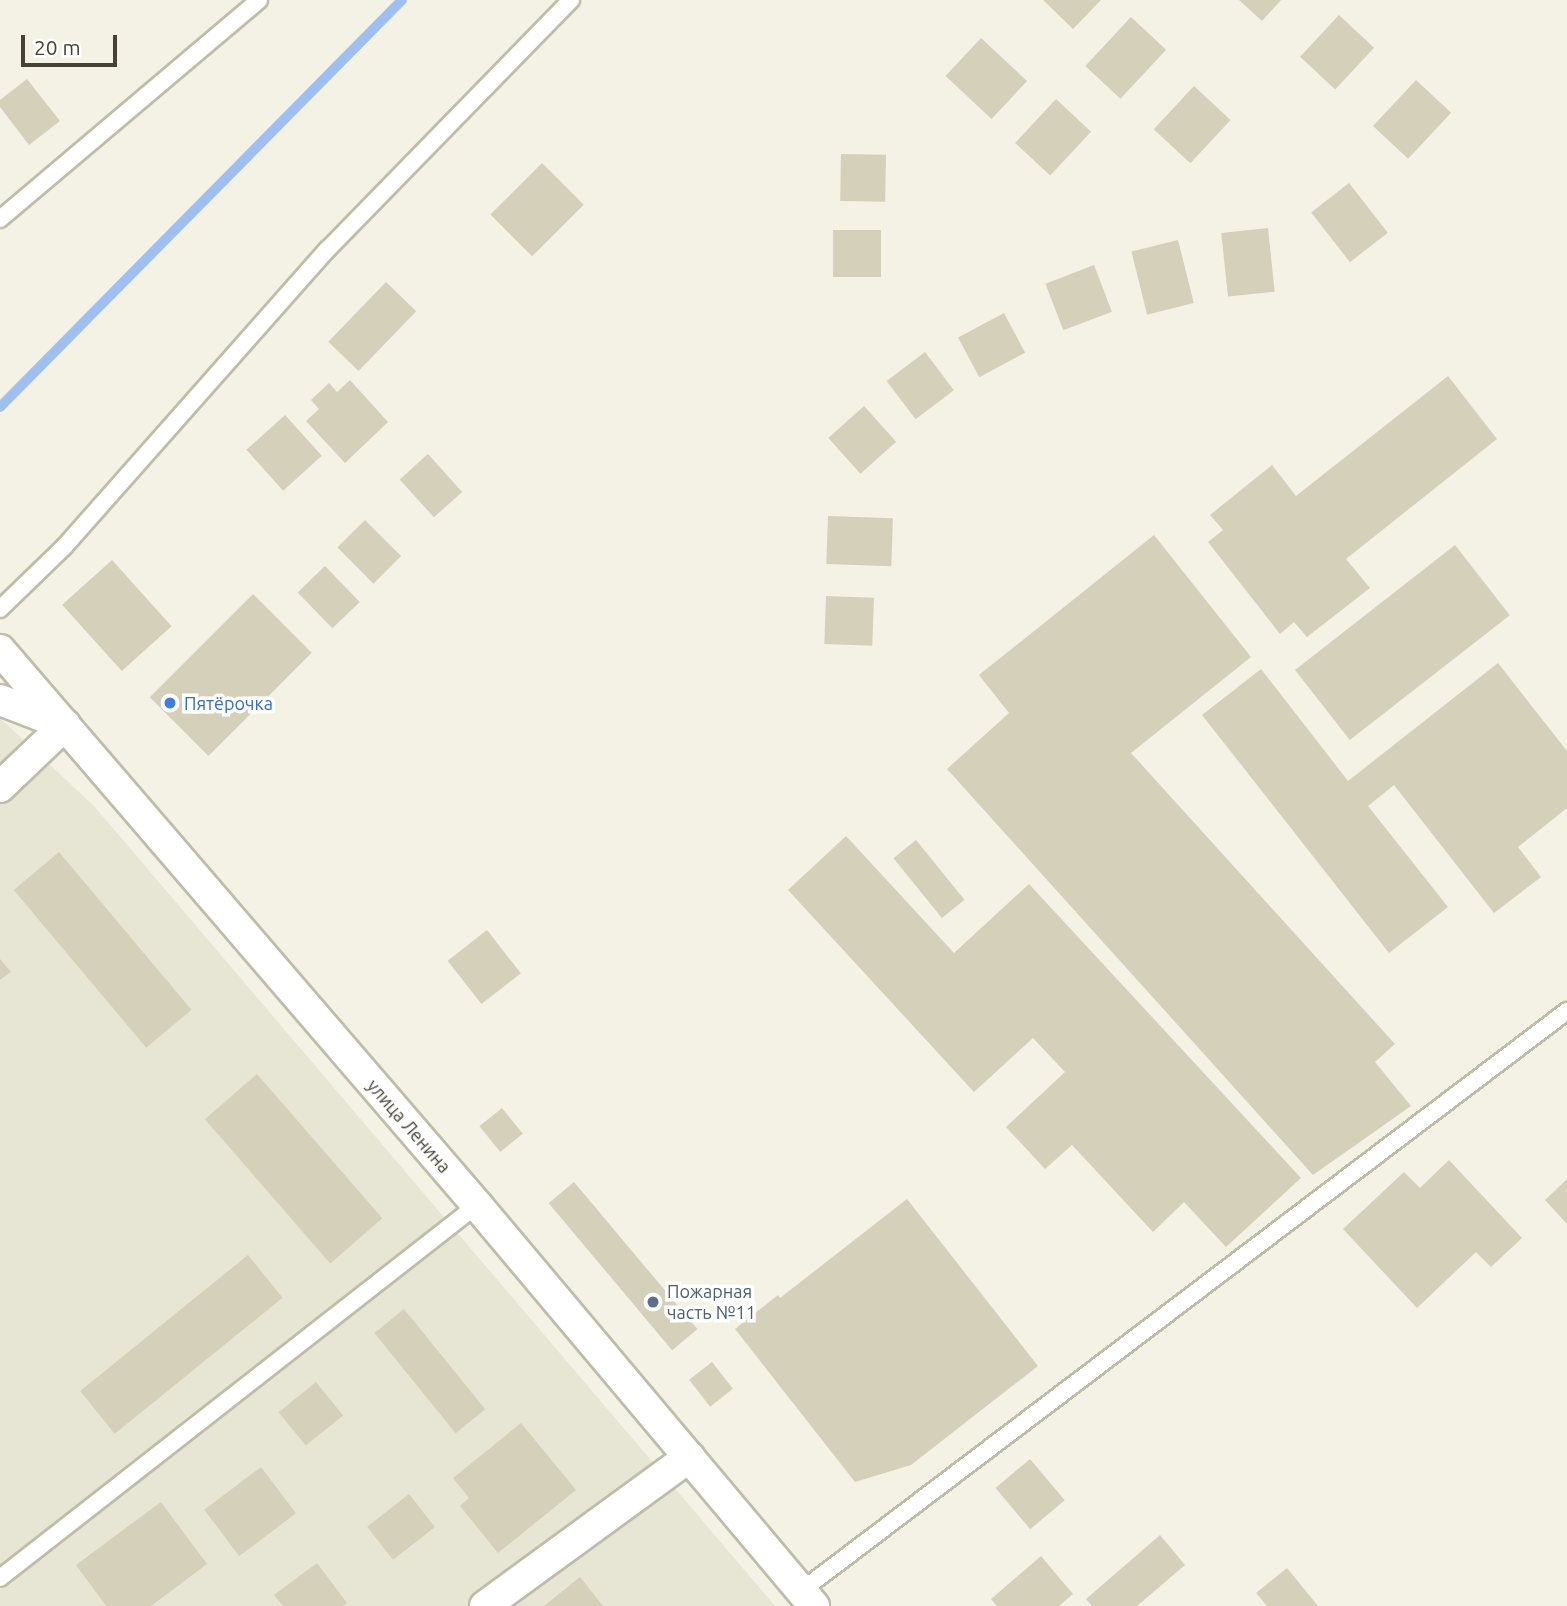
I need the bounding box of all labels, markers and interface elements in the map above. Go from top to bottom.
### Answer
scale bar [24,21,121,65]
text: 20 m [34,35,81,59]
place label: Пятёрочка [184,692,273,714]
marker: Пятёрочка [162,695,178,711]
street label: улица Ленина [363,1075,455,1177]
place label: Пожарная часть №11 [667,1281,756,1324]
marker: Пожарная часть №11 [645,1294,661,1310]

